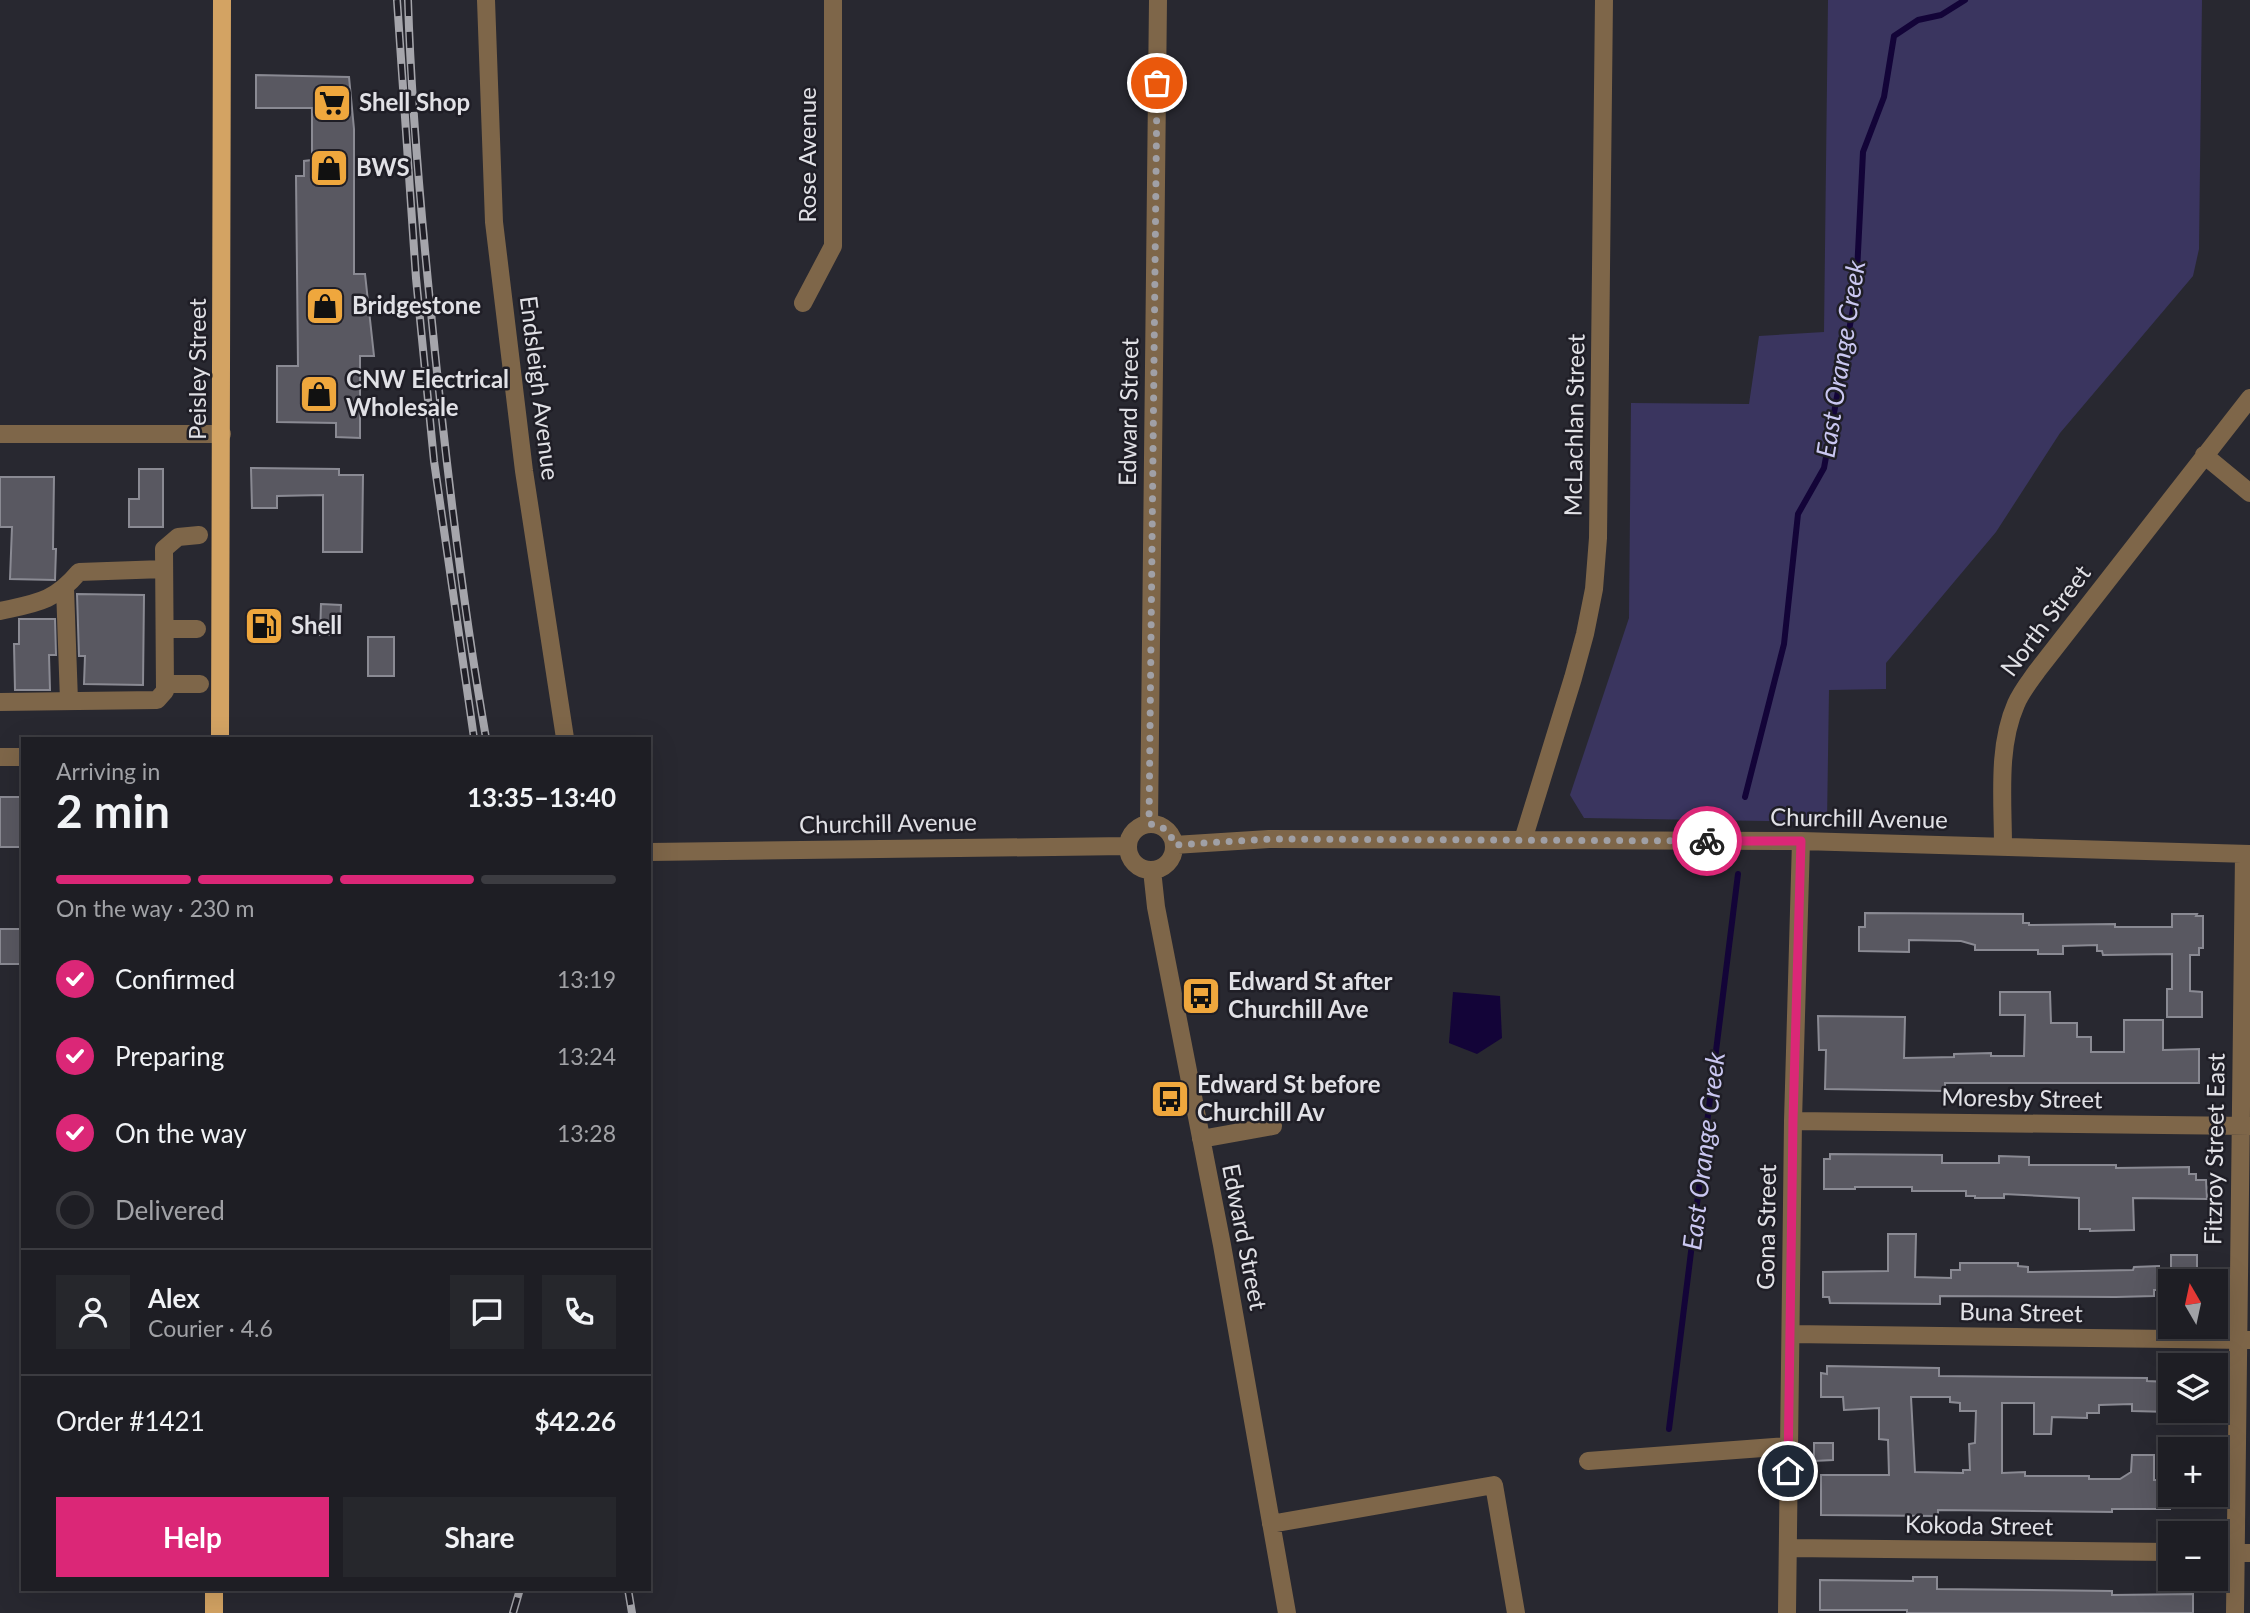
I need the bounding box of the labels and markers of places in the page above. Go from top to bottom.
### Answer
pin [1127,53,1187,113]
supermarket icon: Shell Shop [311,82,353,124]
place label: Shell Shop [359,87,470,116]
shop icon: BWS [308,147,350,189]
place label: BWS [356,152,410,181]
shop icon: Bridgestone [304,285,346,327]
place label: Bridgestone [352,290,481,319]
place label: CNW Electrical Wholesale [346,364,509,421]
shop icon: CNW Electrical Wholesale [298,373,340,415]
fuel station icon: Shell [243,605,285,647]
place label: Shell [291,610,342,639]
place label: Edward St after Churchill Ave [1228,966,1392,1023]
bus stop icon: Edward St after Churchill Ave [1180,975,1222,1017]
place label: Edward St before Churchill Av [1197,1069,1381,1126]
bus stop icon: Edward St before Churchill Av [1149,1078,1191,1120]
pin [1758,1441,1818,1501]

